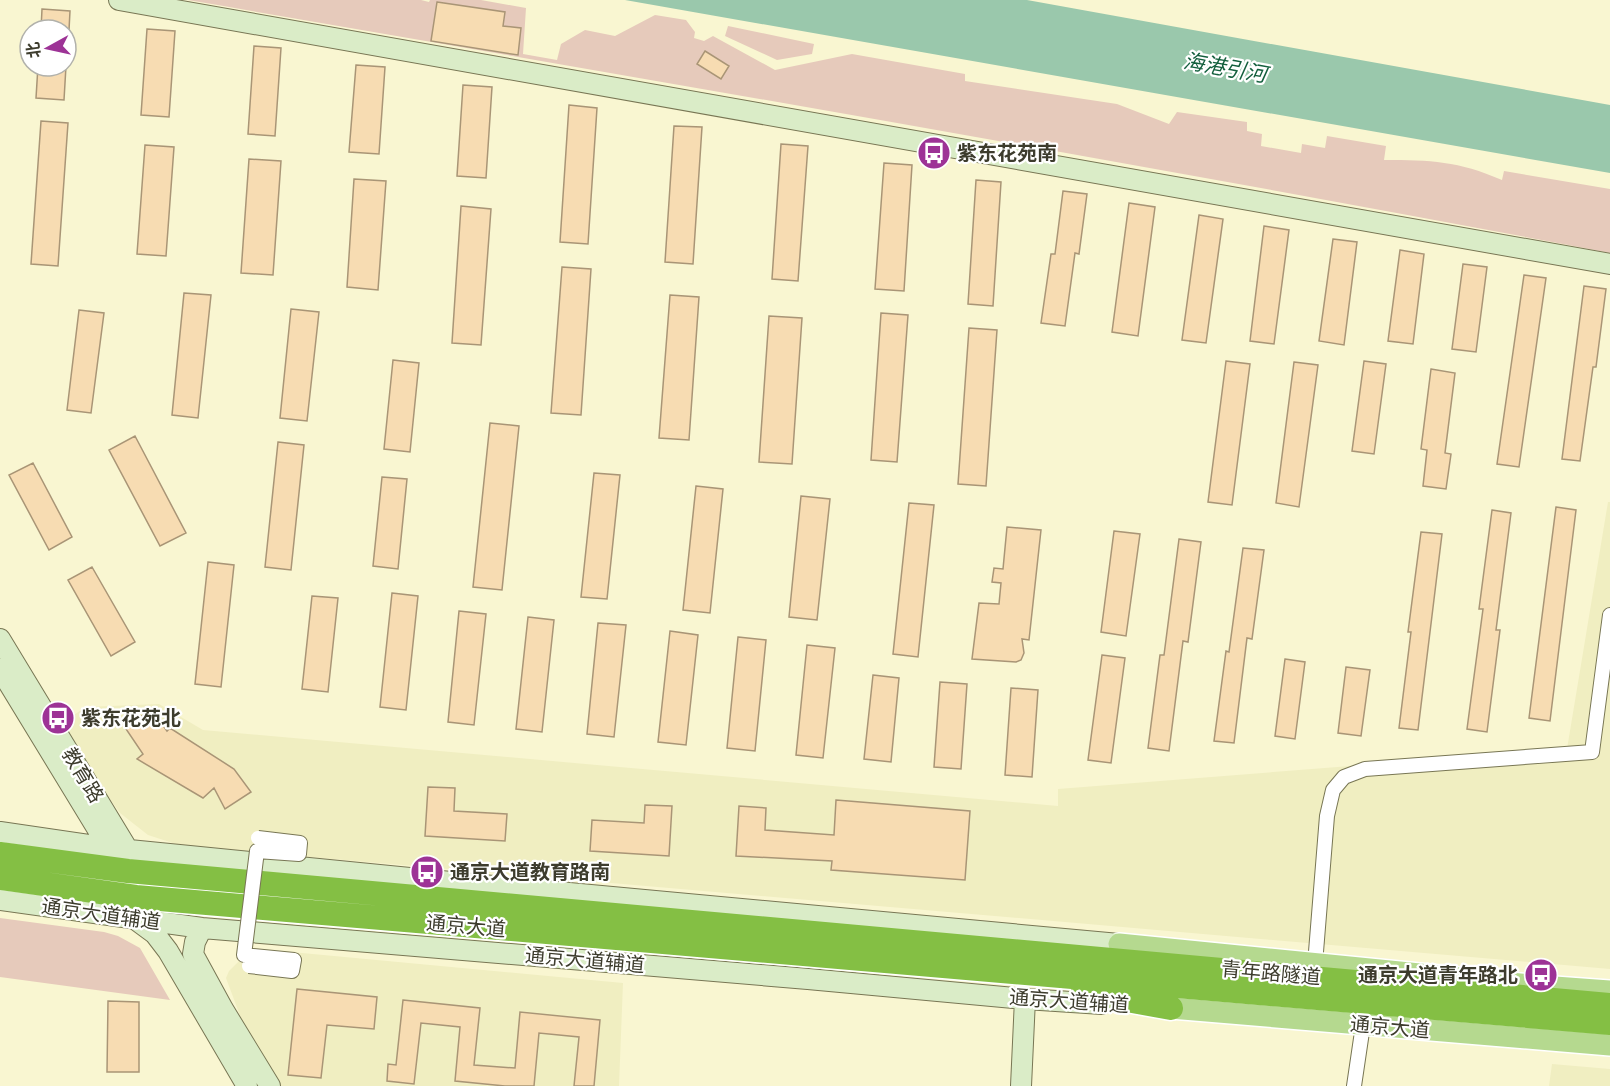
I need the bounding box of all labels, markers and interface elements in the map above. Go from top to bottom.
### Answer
north arrow [18,18,78,78]
text: 北 [22,41,44,59]
water label: 海港引河 [1181,46,1273,89]
bus stop icon: 紫东花苑南 [916,135,952,171]
place label: 紫东花苑南 [957,139,1057,166]
bus stop icon: 紫东花苑北 [40,700,76,736]
place label: 紫东花苑北 [81,704,181,731]
street label: 教育路 [56,742,110,807]
bus stop icon: 通京大道教育路南 [409,854,445,890]
place label: 通京大道教育路南 [450,858,610,885]
street label: 通京大道辅道 [40,892,162,935]
street label: 通京大道 [425,909,507,942]
street label: 通京大道辅道 [524,941,646,978]
street label: 青年路隧道 [1220,955,1322,990]
bus stop icon: 通京大道青年路北 [1523,957,1559,993]
place label: 通京大道青年路北 [1358,961,1518,988]
street label: 通京大道辅道 [1008,983,1130,1018]
street label: 通京大道 [1349,1010,1431,1043]

